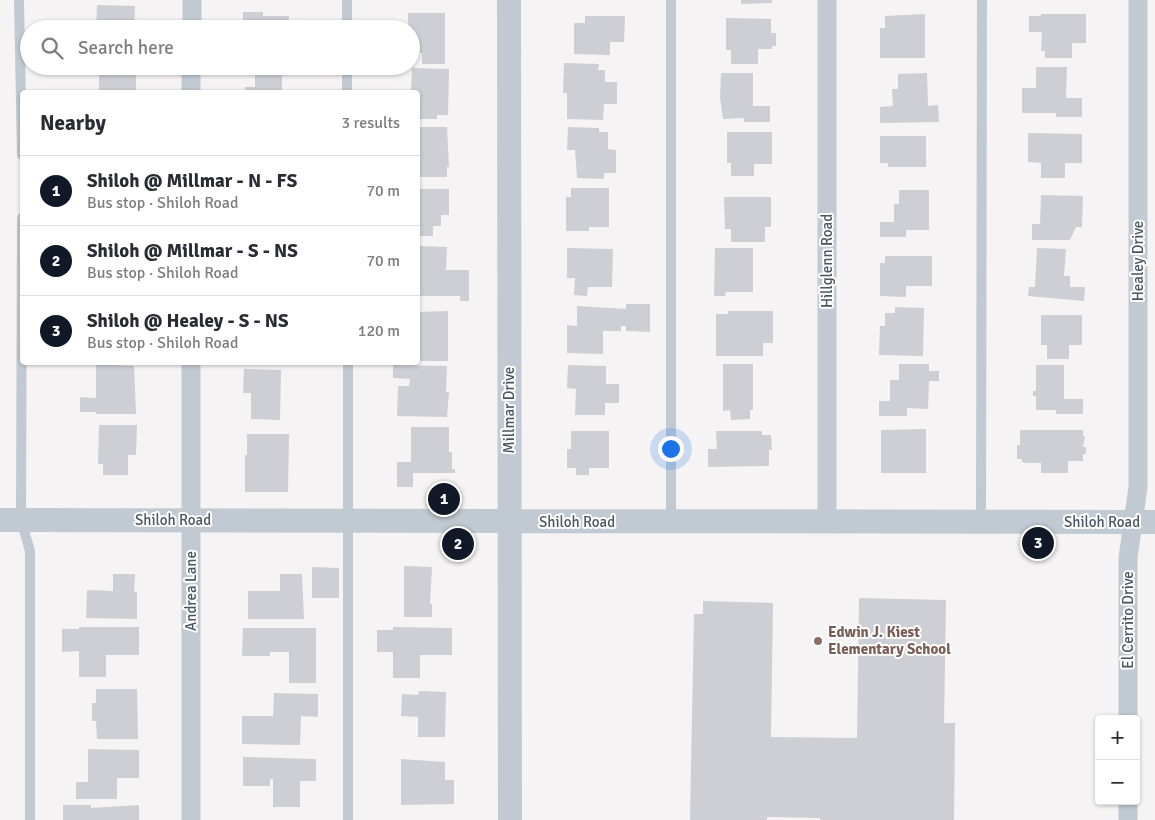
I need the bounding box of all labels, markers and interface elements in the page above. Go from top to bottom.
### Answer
search box [20,20,420,75]
icon: search [38,34,66,62]
text: Search here [78,36,174,60]
text: Nearby [40,110,106,136]
text: 3 results [341,113,400,133]
text: Shiloh @ Millmar - N - FS [87,169,297,193]
text: 1 [52,181,60,201]
text: 70 m [366,181,400,201]
text: Bus stop · Shiloh Road [87,193,238,213]
street label: Hillglenn Road [818,214,836,308]
street label: Healey Drive [1129,221,1147,301]
text: Shiloh @ Millmar - S - NS [87,239,298,263]
text: 2 [52,251,60,271]
text: 70 m [366,251,400,271]
text: Bus stop · Shiloh Road [87,263,238,283]
text: Shiloh @ Healey - S - NS [87,309,289,333]
text: 3 [52,321,60,341]
text: 120 m [358,321,400,341]
text: Bus stop · Shiloh Road [87,333,238,353]
street label: Millmar Drive [500,367,518,453]
your location [658,436,684,462]
pin: 1 [428,480,460,518]
street label: Shiloh Road [135,511,211,529]
street label: Shiloh Road [539,513,615,531]
street label: Shiloh Road [1064,513,1140,531]
pin: 3 [1022,524,1054,562]
pin: 2 [442,525,474,563]
street label: Andrea Lane [182,551,200,631]
street label: El Cerrito Drive [1119,571,1137,669]
place label: Edwin J. Kiest Elementary School [828,623,951,658]
marker: Edwin J. Kiest Elementary School [812,635,824,647]
map controls [1095,715,1140,805]
button: + [1095,715,1140,760]
button: − [1095,760,1140,805]

